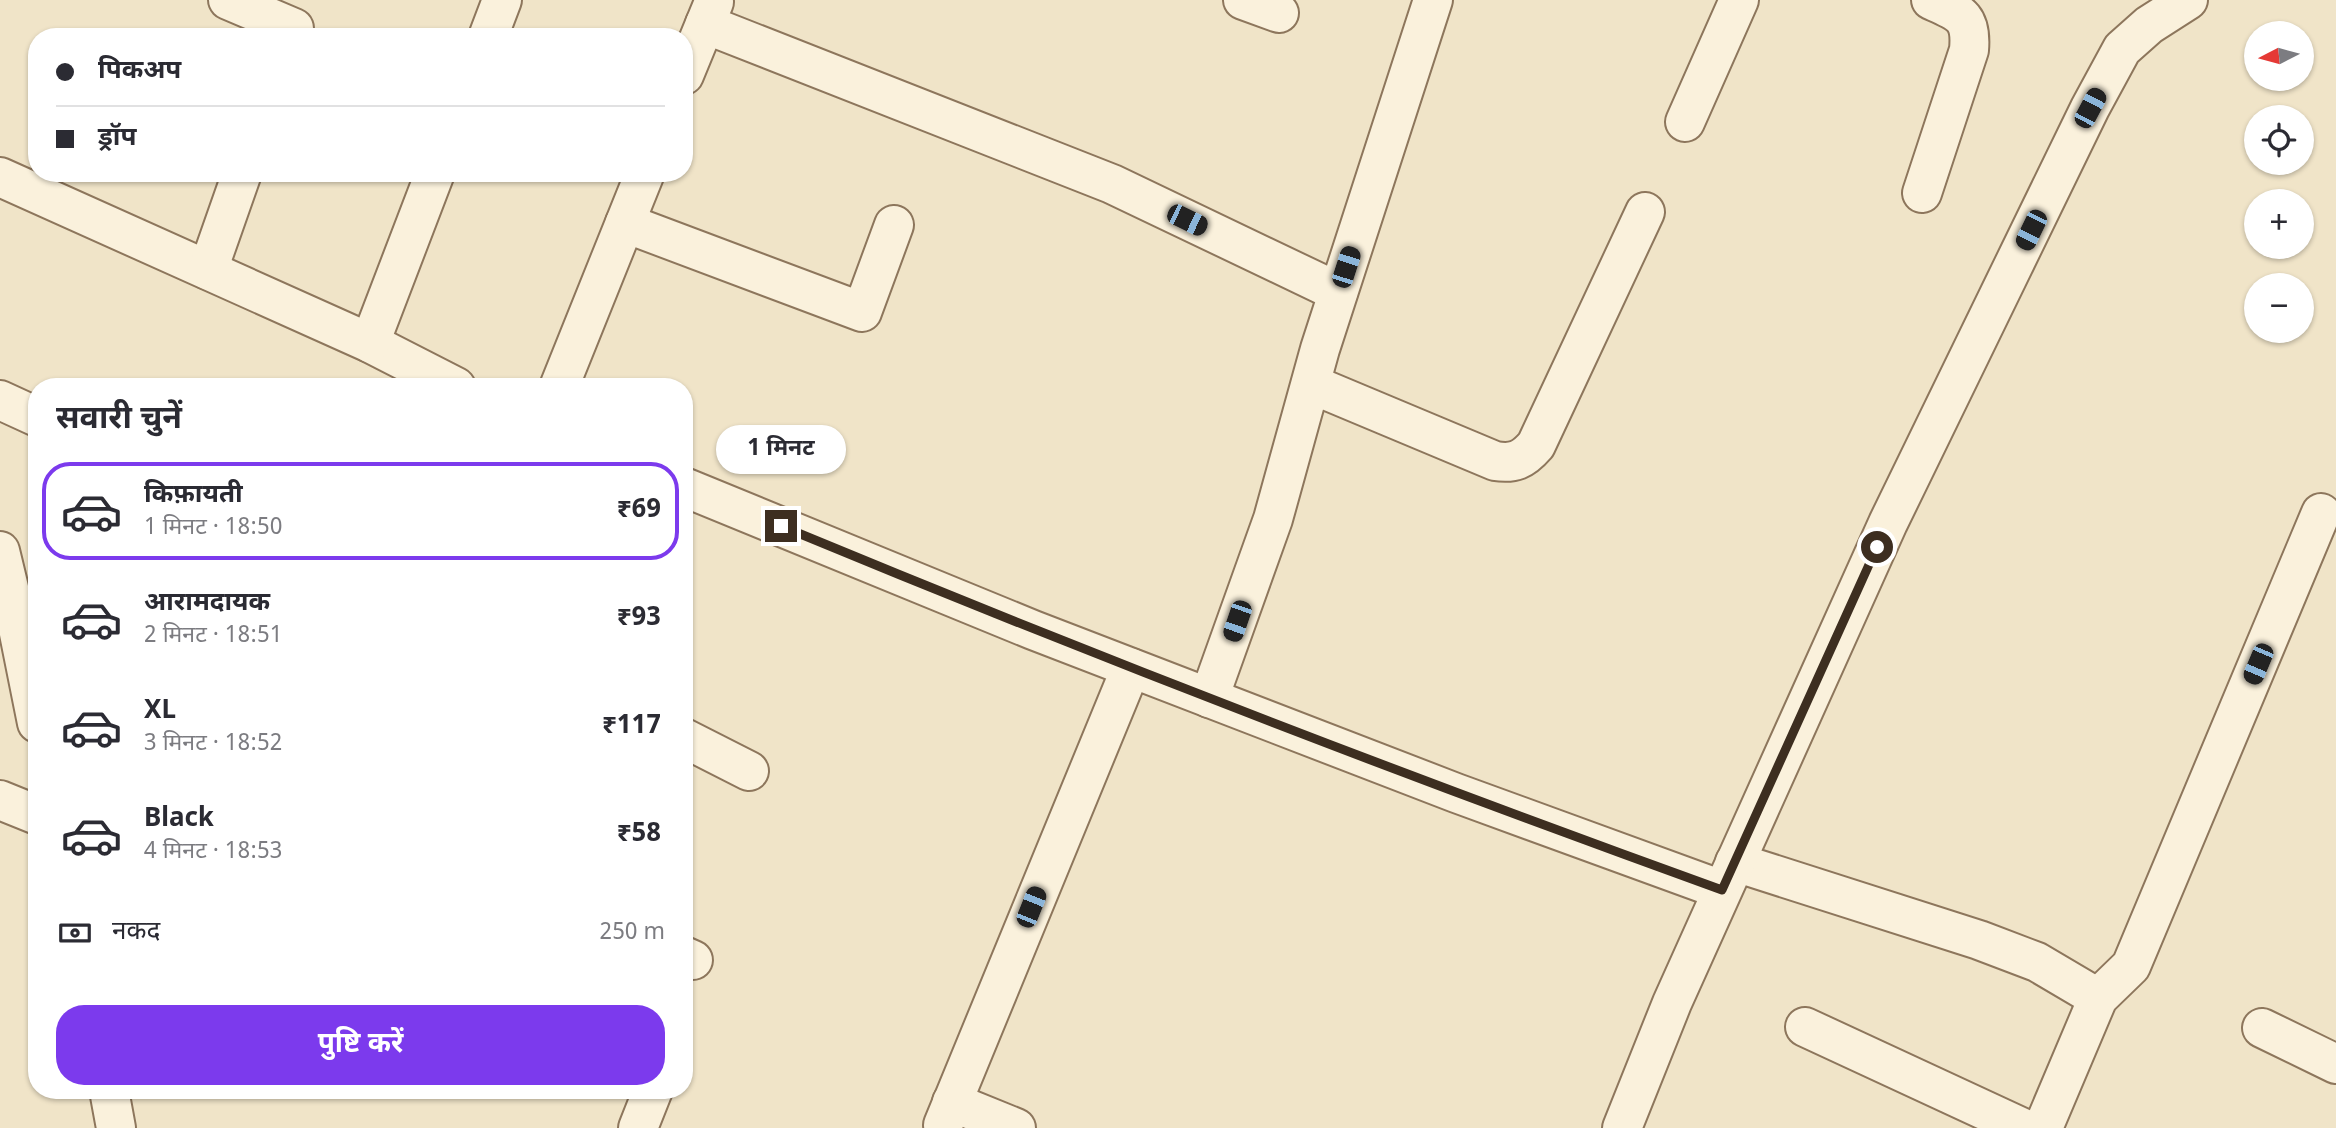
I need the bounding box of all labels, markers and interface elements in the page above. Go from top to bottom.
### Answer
north arrow [2244,21,2314,91]
map controls [2244,21,2314,343]
text: पिकअप [98,55,181,89]
car [2071,85,2110,131]
button: locate [2244,105,2314,175]
text: ड्रॉप [98,122,136,156]
button: + [2244,189,2314,259]
car [1164,201,1211,239]
car [2013,207,2050,253]
car [1330,244,1363,290]
button: − [2244,273,2314,343]
text: सवारी चुनें [56,399,182,441]
callout: 1 मिनट [716,424,846,474]
text: 1 मिनट [747,434,815,464]
text: किफ़ायती [144,479,243,513]
icon: car [60,480,123,543]
text: ₹69 [617,494,661,528]
route end [765,510,797,542]
text: 1 मिनट · 18:50 [144,513,282,543]
route start [1861,531,1893,563]
text: आरामदायक [144,587,270,621]
icon: car [60,588,123,651]
car [1221,598,1254,644]
text: ₹93 [617,602,661,636]
text: 2 मिनट · 18:51 [144,621,282,651]
car [2241,641,2276,687]
text: XL [144,695,176,729]
icon: car [60,696,123,759]
text: ₹117 [602,710,661,744]
text: 3 मिनट · 18:52 [144,729,282,759]
text: Black [144,803,214,837]
icon: car [60,804,123,867]
text: ₹58 [617,818,661,852]
text: 4 मिनट · 18:53 [144,837,282,867]
car [1014,884,1049,930]
icon: cash [56,914,94,952]
text: नकद [112,916,160,950]
text: 250 m [599,918,665,948]
button: पुष्टि करें [56,1005,665,1085]

